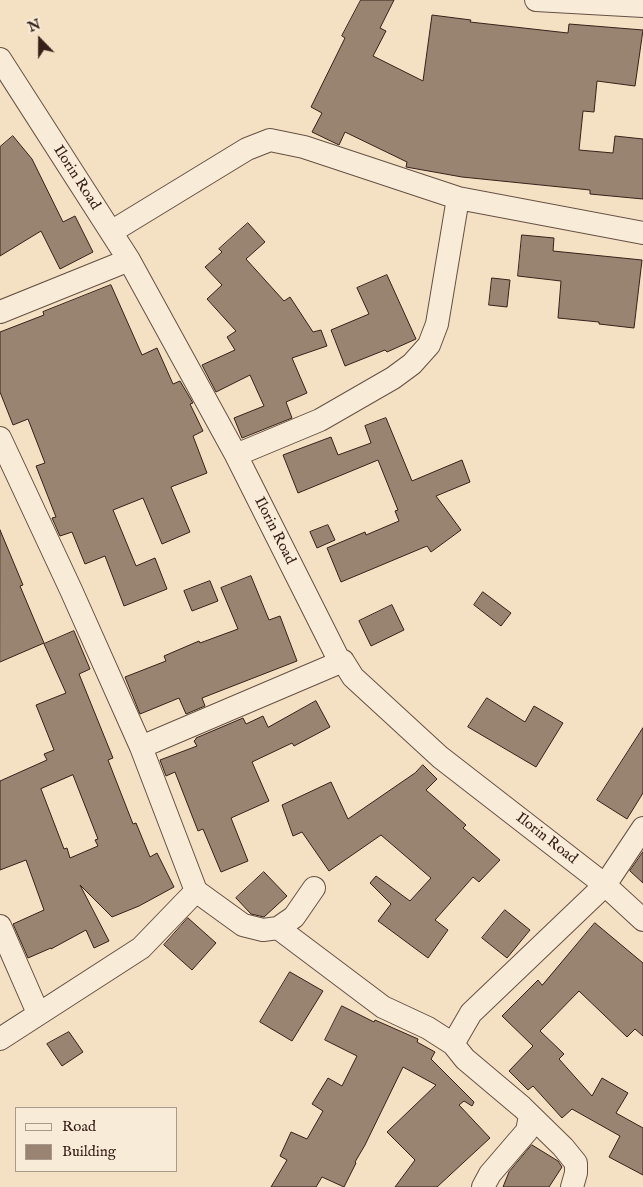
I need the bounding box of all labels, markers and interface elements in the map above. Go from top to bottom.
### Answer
north arrow [15,15,65,65]
text: N [25,15,43,37]
street label: Ilorin Road [49,142,103,214]
street label: Ilorin Road [249,494,299,568]
street label: Ilorin Road [512,809,580,869]
legend [15,1107,178,1172]
text: Road [62,1117,96,1136]
text: Building [62,1142,116,1161]

